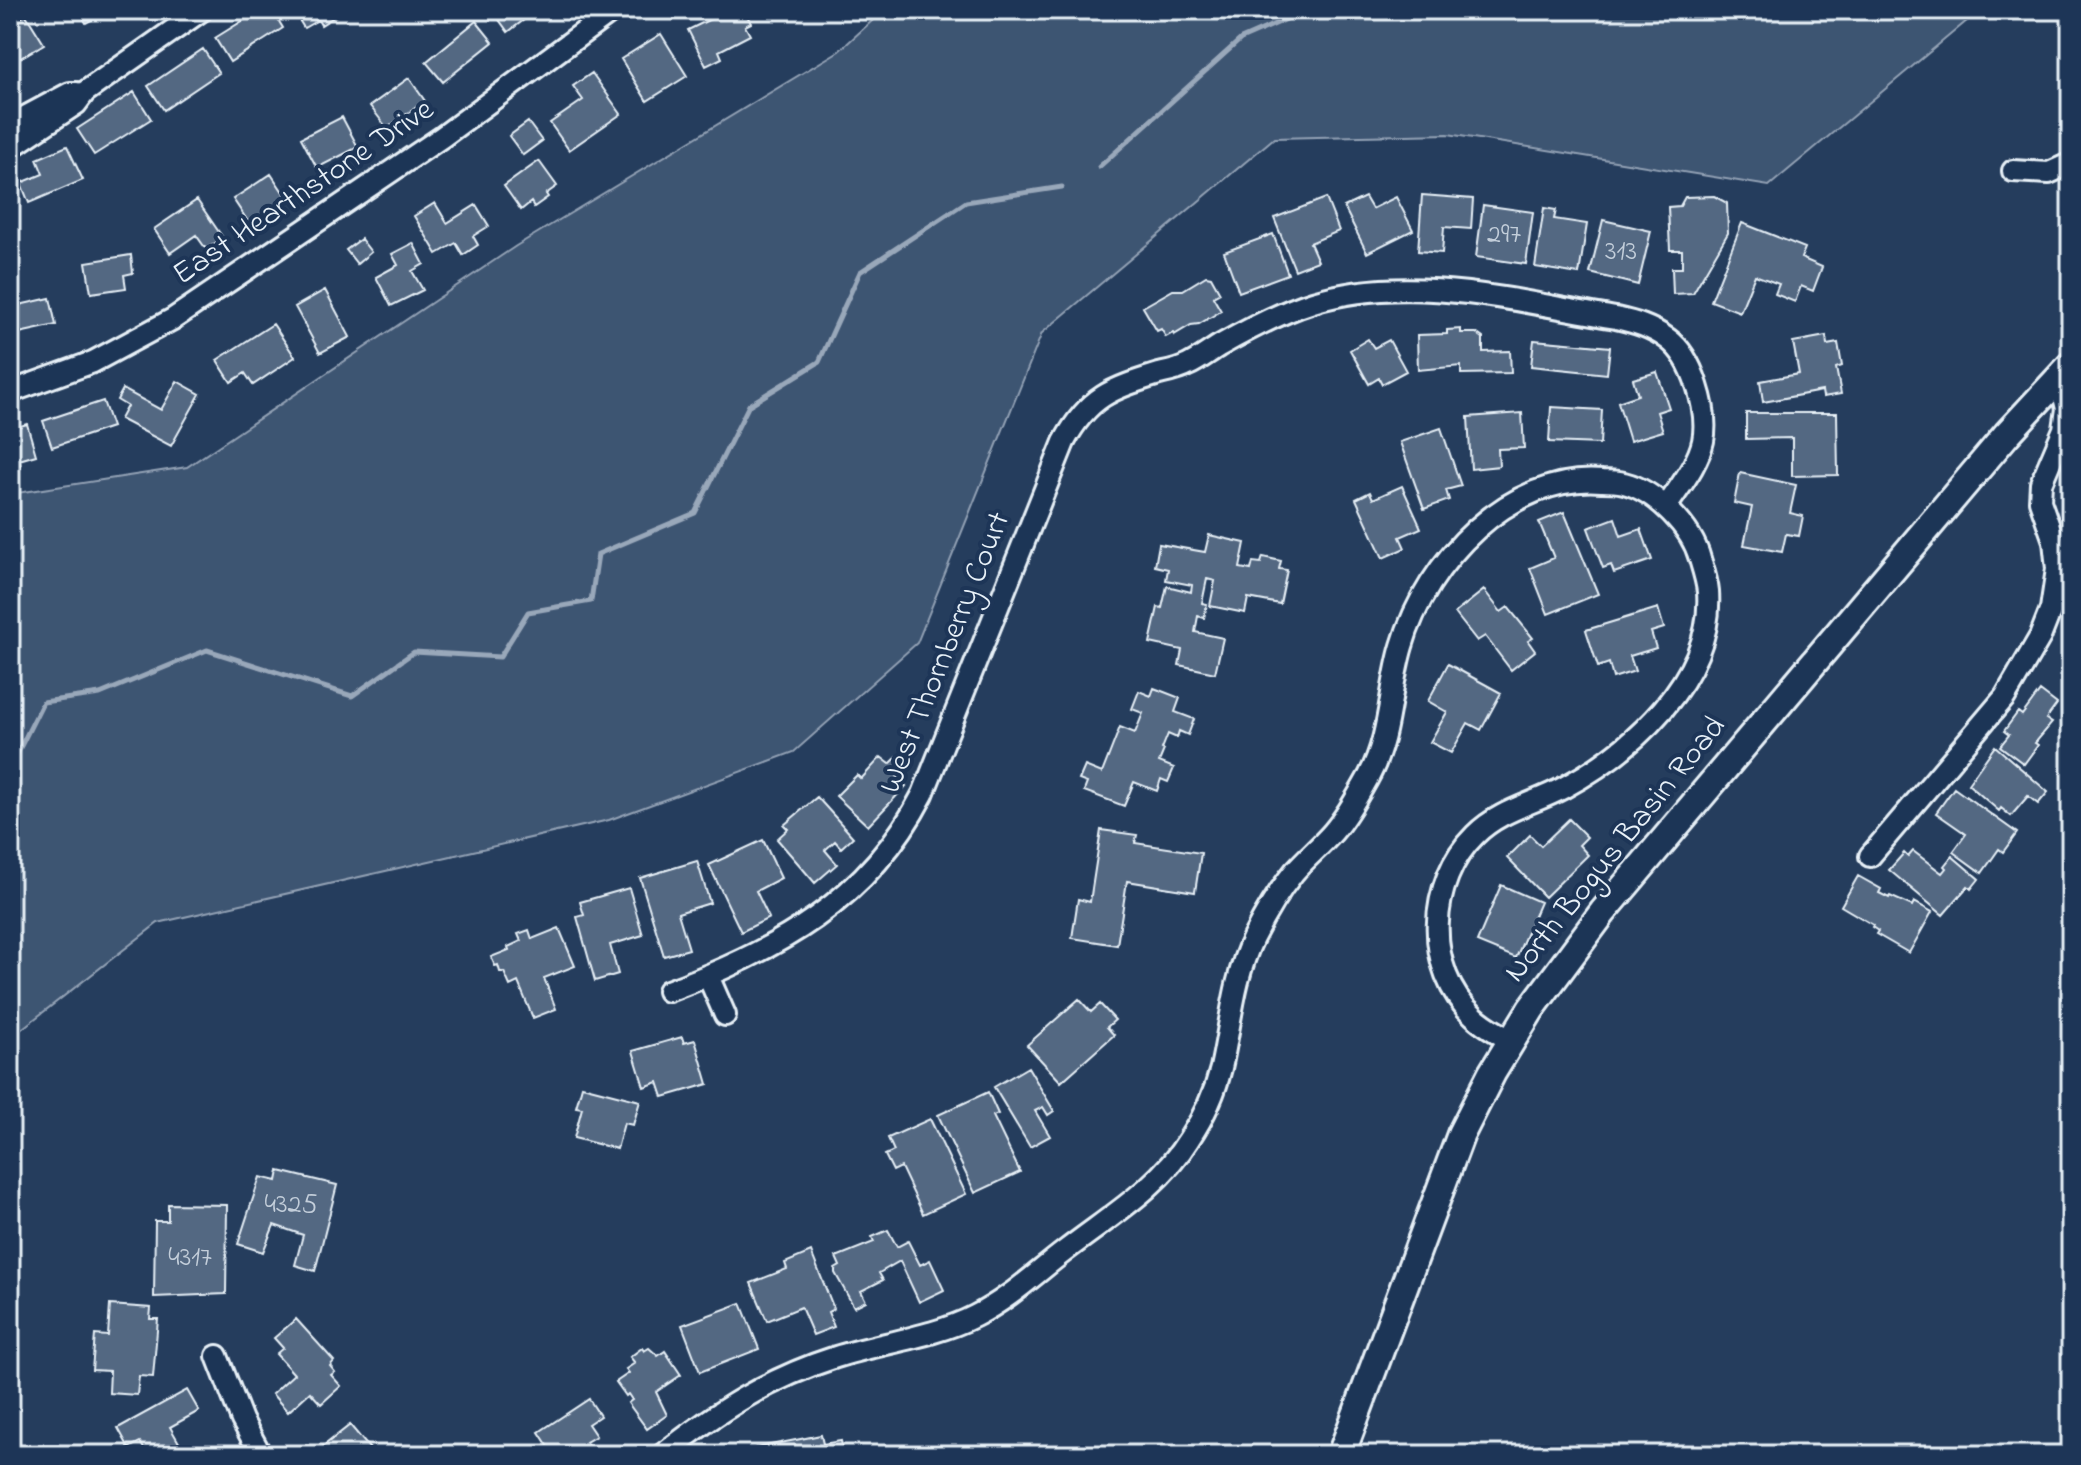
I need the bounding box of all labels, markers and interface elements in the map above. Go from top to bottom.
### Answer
street label: East Hearthstone Drive [164,87,445,298]
house number: 297 [1487,215,1521,256]
house number: 313 [1605,232,1637,273]
street label: West Thornberry Court [868,505,1024,801]
street label: North Bogus Basin Road [1493,706,1739,994]
house number: 4325 [264,1185,318,1226]
house number: 4317 [168,1238,212,1279]

